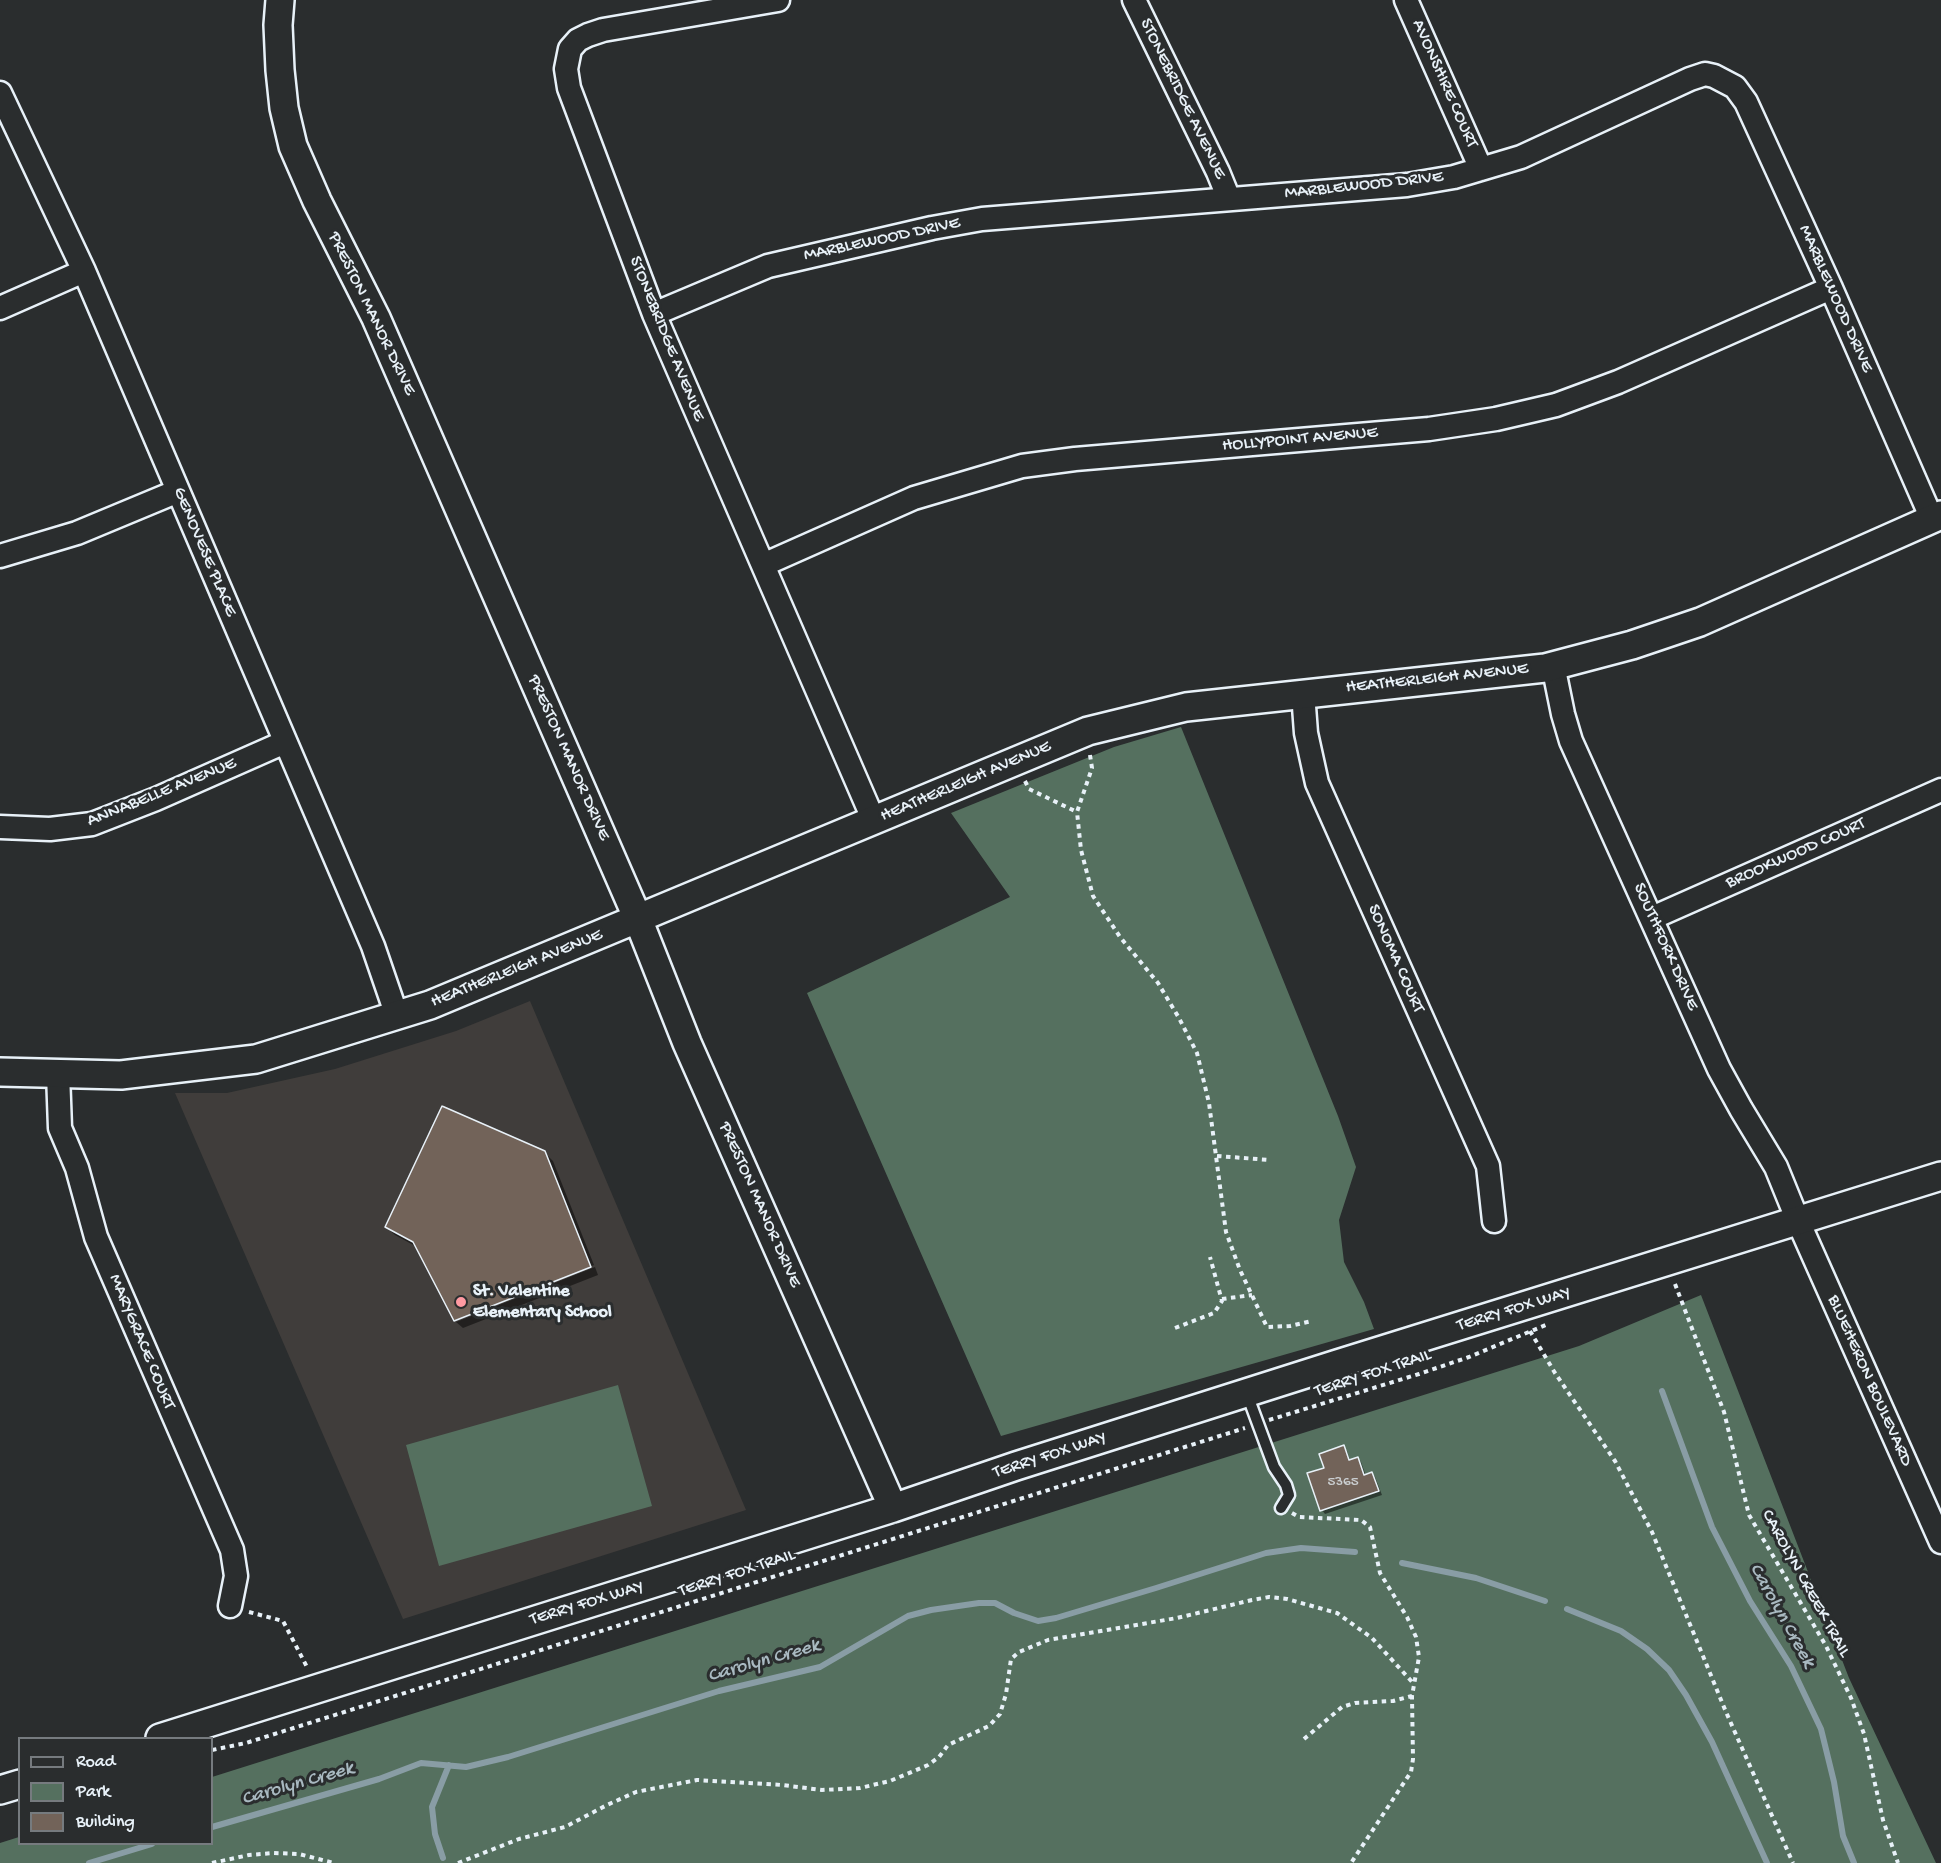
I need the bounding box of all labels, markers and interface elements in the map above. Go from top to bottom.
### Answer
street label: STONEBRIDGE AVENUE [1134,15,1230,183]
street label: AVONSHIRE COURT [1406,16,1482,152]
street label: MARBLEWOOD DRIVE [1284,167,1444,205]
street label: MARBLEWOOD DRIVE [802,213,962,267]
street label: MARBLEWOOD DRIVE [1793,222,1877,376]
street label: PRESTON MANOR DRIVE [322,229,420,399]
street label: STONEBRIDGE AVENUE [623,253,709,425]
street label: HOLLYPOINT AVENUE [1221,422,1379,458]
street label: GENOVESE PLACE [167,484,241,620]
street label: HEATHERLEIGH AVENUE [1345,659,1529,699]
street label: PRESTON MANOR DRIVE [522,672,614,844]
street label: HEATHERLEIGH AVENUE [877,736,1055,828]
street label: ANNABELLE AVENUE [84,753,240,833]
street label: BROOKWOOD COURT [1723,814,1869,894]
street label: SOUTHFORK DRIVE [1627,880,1703,1014]
street label: SONOMA COURT [1361,901,1429,1017]
street label: HEATHERLEIGH AVENUE [428,925,606,1013]
street label: PRESTON MANOR DRIVE [713,1119,805,1291]
street label: MARYGRACE COURT [103,1271,179,1413]
place label: St. Valentine Elementary School [473,1281,612,1324]
street label: TERRY FOX WAY [1455,1282,1573,1338]
street label: BLUEHERON BOULEVARD [1821,1292,1917,1470]
marker: St. Valentine Elementary School [454,1295,468,1309]
street label: TERRY FOX TRAIL [1312,1345,1434,1403]
street label: TERRY FOX WAY [991,1428,1109,1484]
house number: 5365 [1327,1474,1359,1492]
street label: CAROLYN CREEK TRAIL [1755,1506,1855,1662]
street label: TERRY FOX TRAIL [676,1545,798,1603]
water label: Carolyn Creek [1743,1560,1819,1672]
street label: TERRY FOX WAY [528,1576,646,1632]
water label: Carolyn Creek [705,1635,823,1689]
legend [18,1737,213,1845]
text: Road [76,1752,115,1773]
water label: Carolyn Creek [239,1758,357,1812]
text: Park [76,1782,110,1803]
text: Building [76,1812,135,1833]

